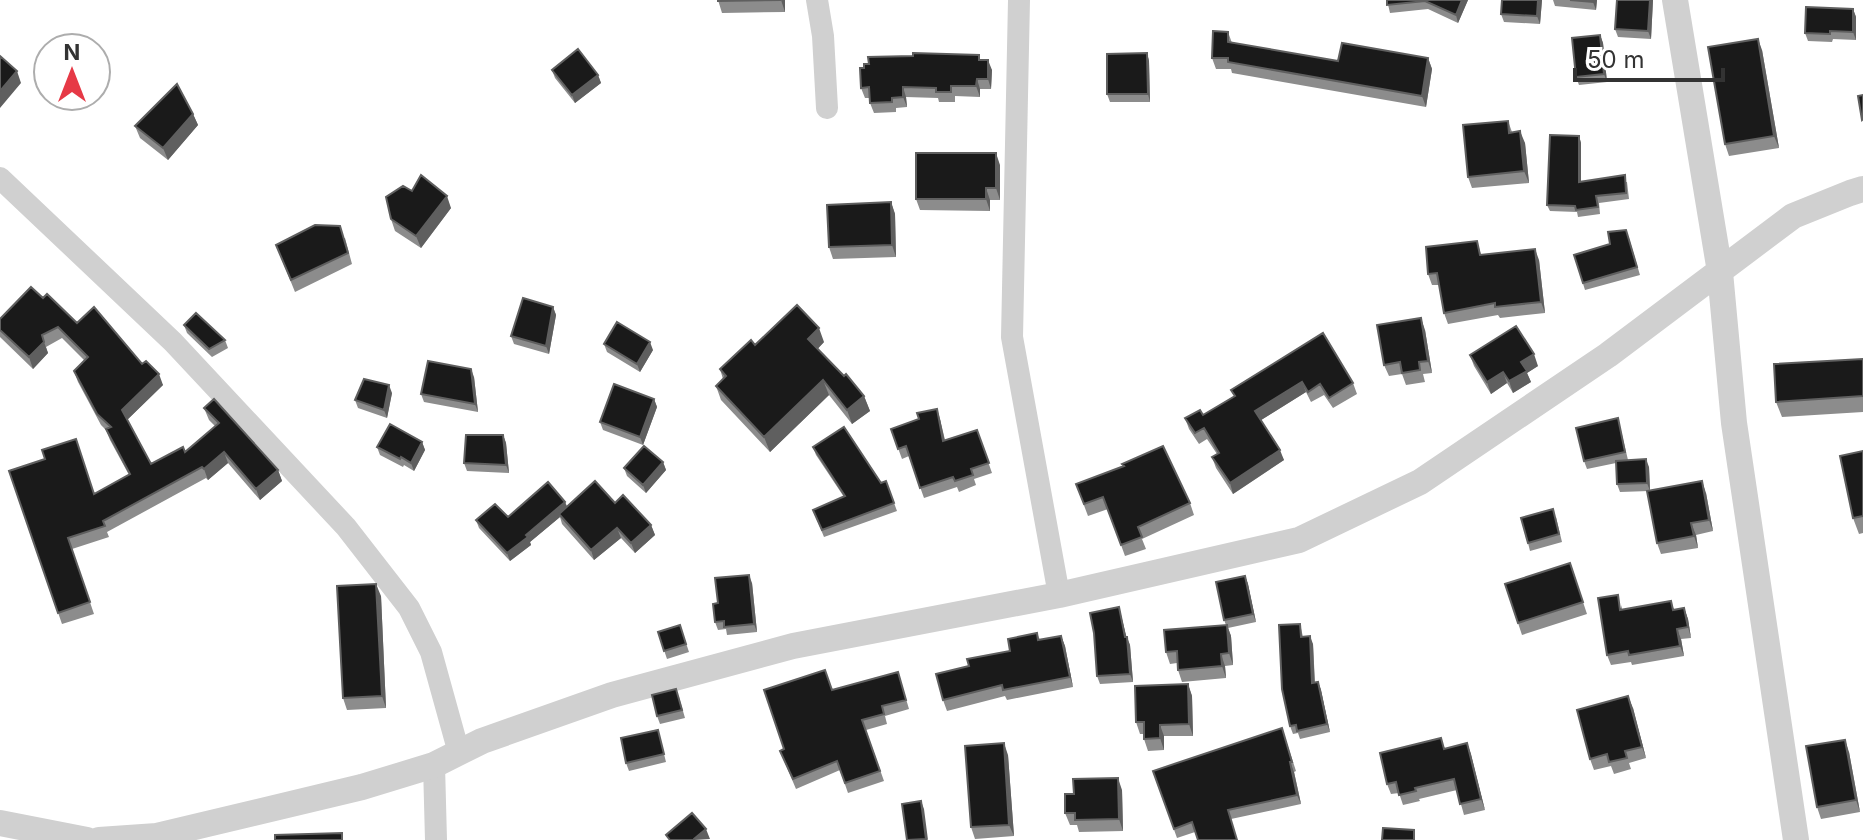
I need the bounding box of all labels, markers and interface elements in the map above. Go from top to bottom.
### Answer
north arrow [32,32,112,112]
scale bar [1575,32,1723,82]
text: N [64,39,80,65]
text: 50 m [1587,45,1645,74]

